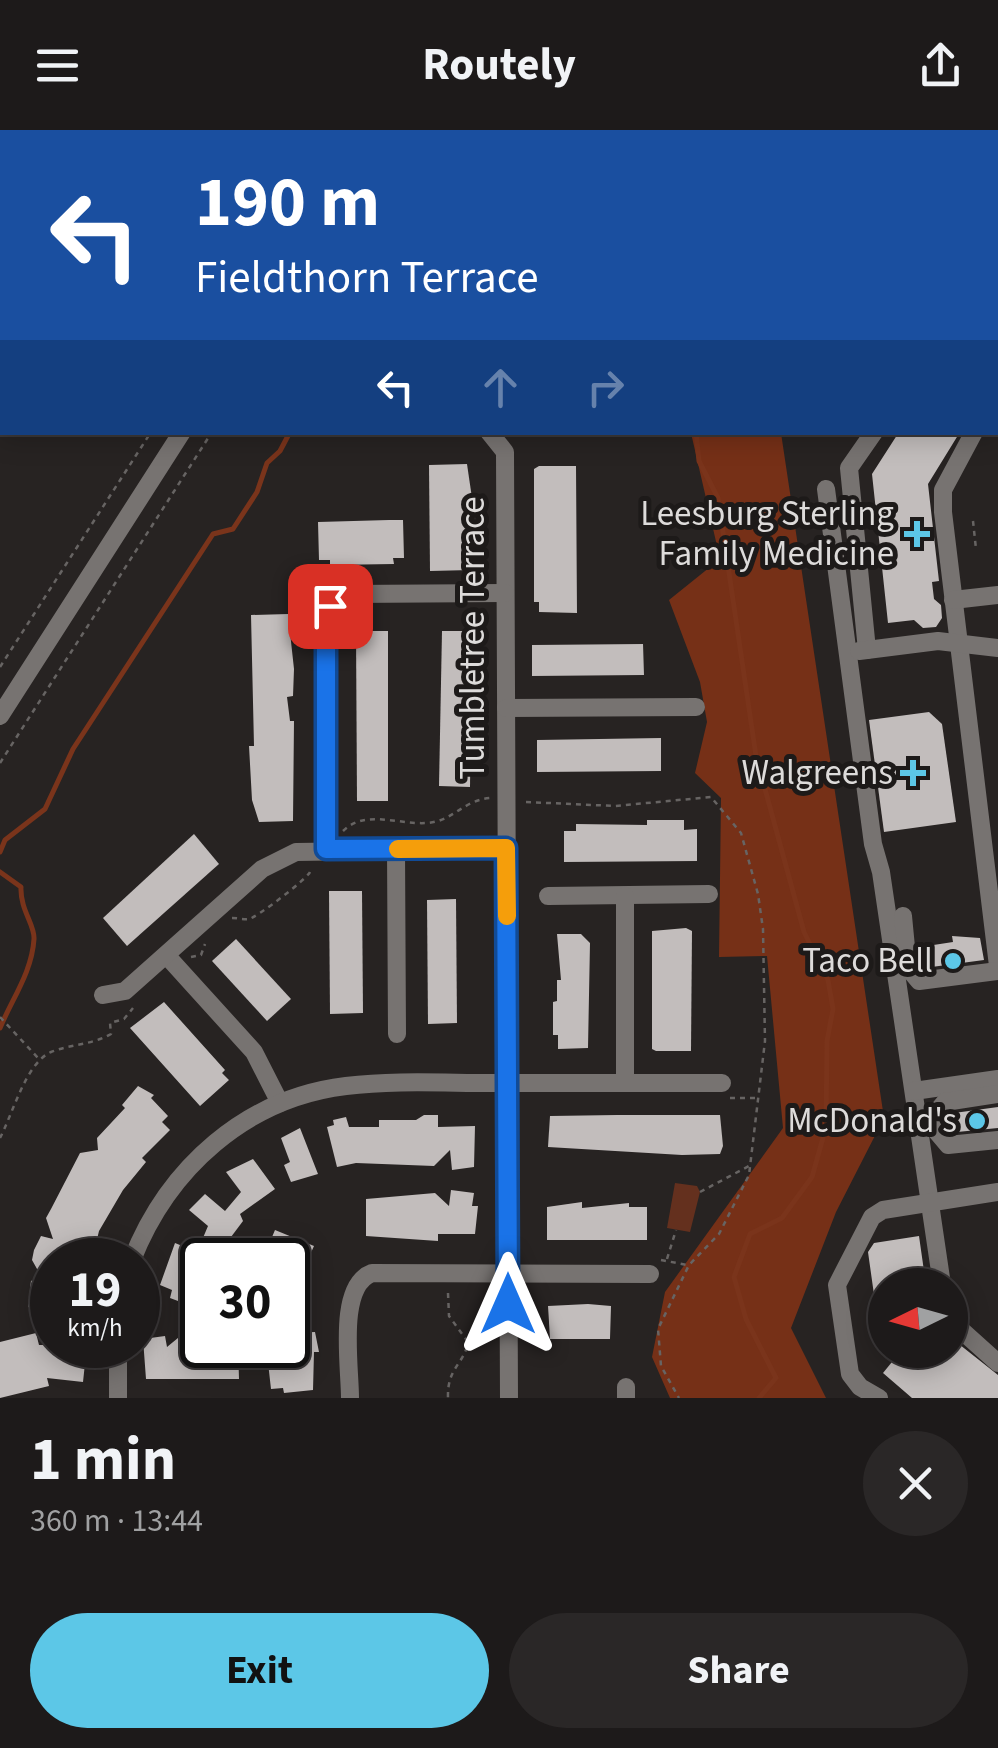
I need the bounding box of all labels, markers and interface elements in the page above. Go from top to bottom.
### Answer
text: Routely [422,33,576,97]
icon: menu [30,38,85,93]
icon: share [913,38,968,93]
text: 190 m [195,153,380,253]
icon: left [30,170,160,300]
text: Fieldthorn Terrace [195,246,539,310]
icon: left [368,360,423,415]
icon: ahead [473,360,528,415]
icon: right [578,360,633,415]
place label: Leesburg Sterling Family Medicine [640,489,894,579]
street label: Tumbletree Terrace [448,496,498,780]
marker: Leesburg Sterling Family Medicine [904,521,930,547]
pin [288,564,373,649]
icon: arrive [303,579,358,634]
place label: Walgreens [742,748,893,798]
marker: Walgreens [902,762,924,784]
place label: Taco Bell [802,936,933,986]
marker: Taco Bell [942,950,964,972]
place label: McDonald's [787,1096,957,1146]
marker: McDonald's [966,1110,988,1132]
speed limit sign: 30 [180,1238,310,1368]
position arrow [456,1252,560,1356]
text: 19 [69,1255,121,1326]
north arrow [868,1268,968,1368]
map controls [868,1268,968,1368]
text: km/h [67,1310,123,1346]
text: 1 min [30,1418,176,1503]
button: close [863,1431,968,1536]
text: 360 m · 13:44 [30,1498,203,1544]
button: Exit [30,1613,489,1728]
button: Share [509,1613,968,1728]

